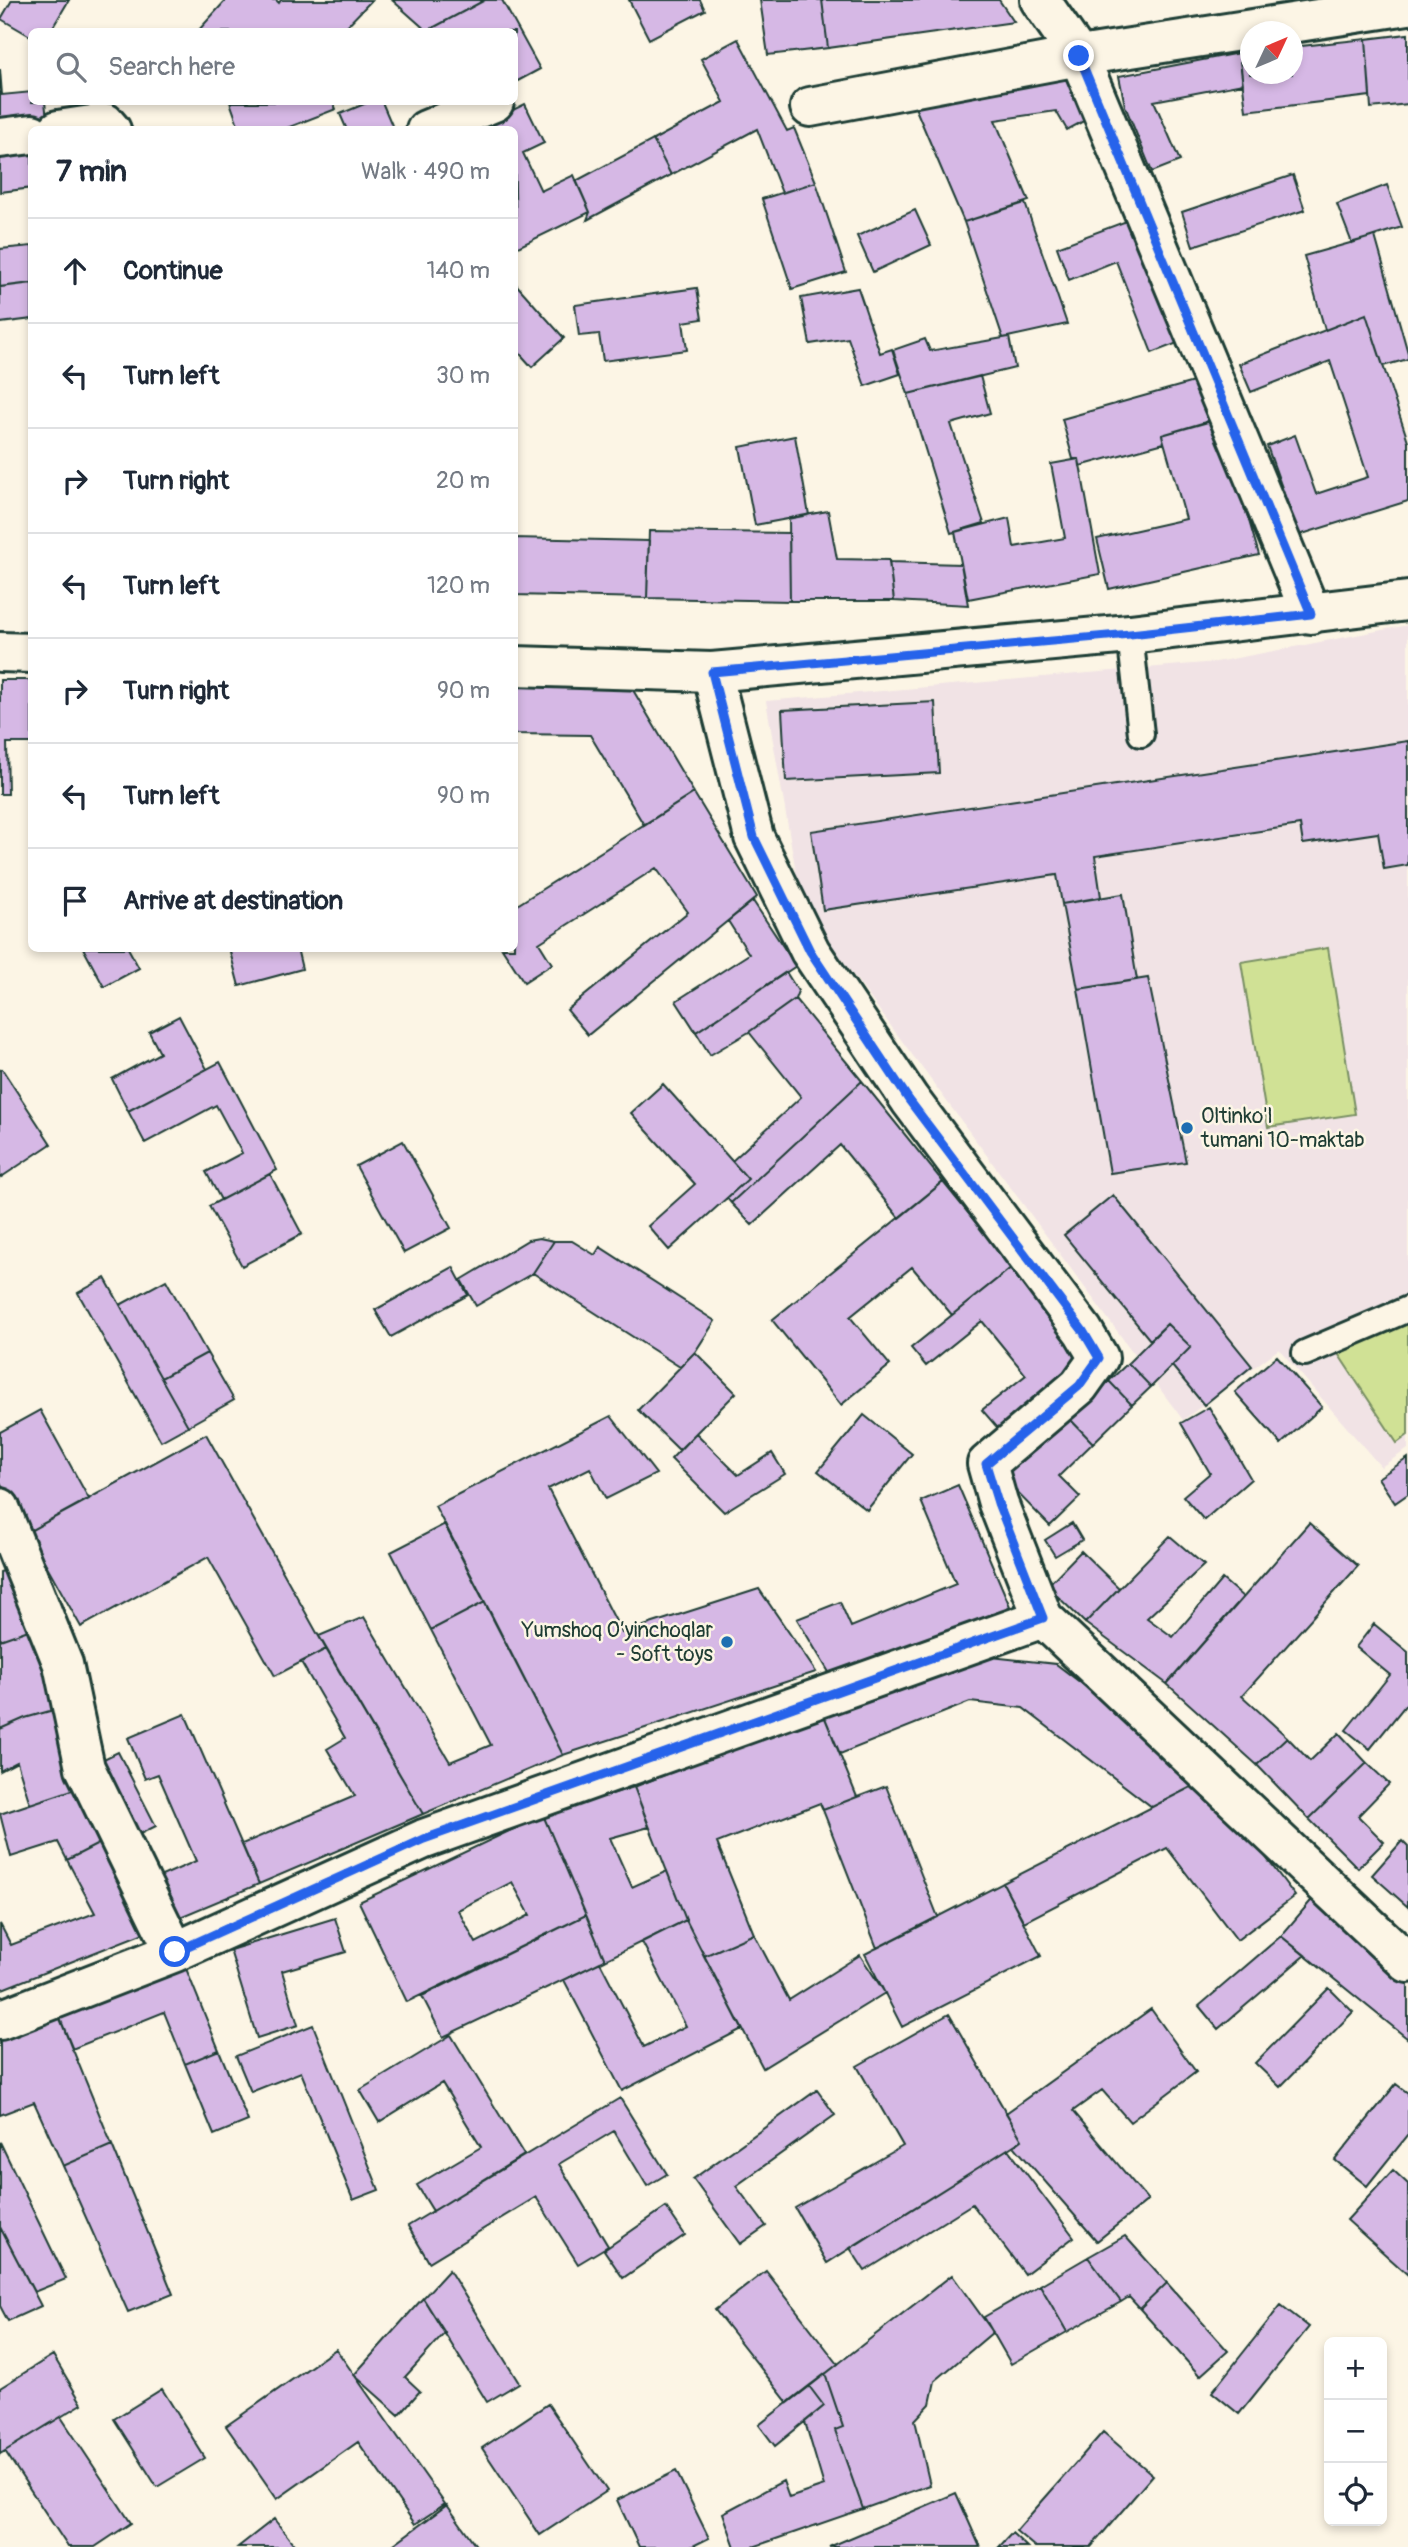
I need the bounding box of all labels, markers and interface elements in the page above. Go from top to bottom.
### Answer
north arrow [1240,21,1303,84]
search box [28,28,518,105]
route end [1063,40,1094,71]
icon: search [52,48,90,86]
text: Search here [108,51,235,83]
text: 7 min [56,153,127,190]
text: Walk · 490 m [361,157,490,186]
icon: ahead [56,252,94,290]
text: Continue [123,255,223,287]
text: 140 m [427,256,490,285]
icon: left [56,357,94,395]
text: Turn left [123,360,219,392]
text: 30 m [436,361,490,390]
icon: right [56,462,94,500]
text: Turn right [123,465,229,497]
text: 20 m [436,466,490,495]
icon: left [56,567,94,605]
text: Turn left [123,570,219,602]
text: 120 m [427,571,490,600]
icon: right [56,672,94,710]
text: Turn right [123,675,229,707]
text: 90 m [437,676,490,705]
icon: left [56,777,94,815]
text: Turn left [123,780,219,812]
text: 90 m [437,781,490,810]
icon: arrive [56,882,94,920]
text: Arrive at destination [123,885,343,917]
place label: Oltinko'l tumani 10-maktab [1200,1103,1365,1154]
marker: Oltinko'l tumani 10-maktab [1179,1120,1195,1136]
place label: Yumshoq O’yinchoqlar - Soft toys [521,1617,714,1668]
marker: Yumshoq O’yinchoqlar - Soft toys [719,1634,735,1650]
route start [159,1936,190,1967]
map controls [1324,2337,1387,2526]
button: + [1324,2337,1387,2400]
button: − [1324,2400,1387,2463]
button: locate [1324,2463,1387,2526]

